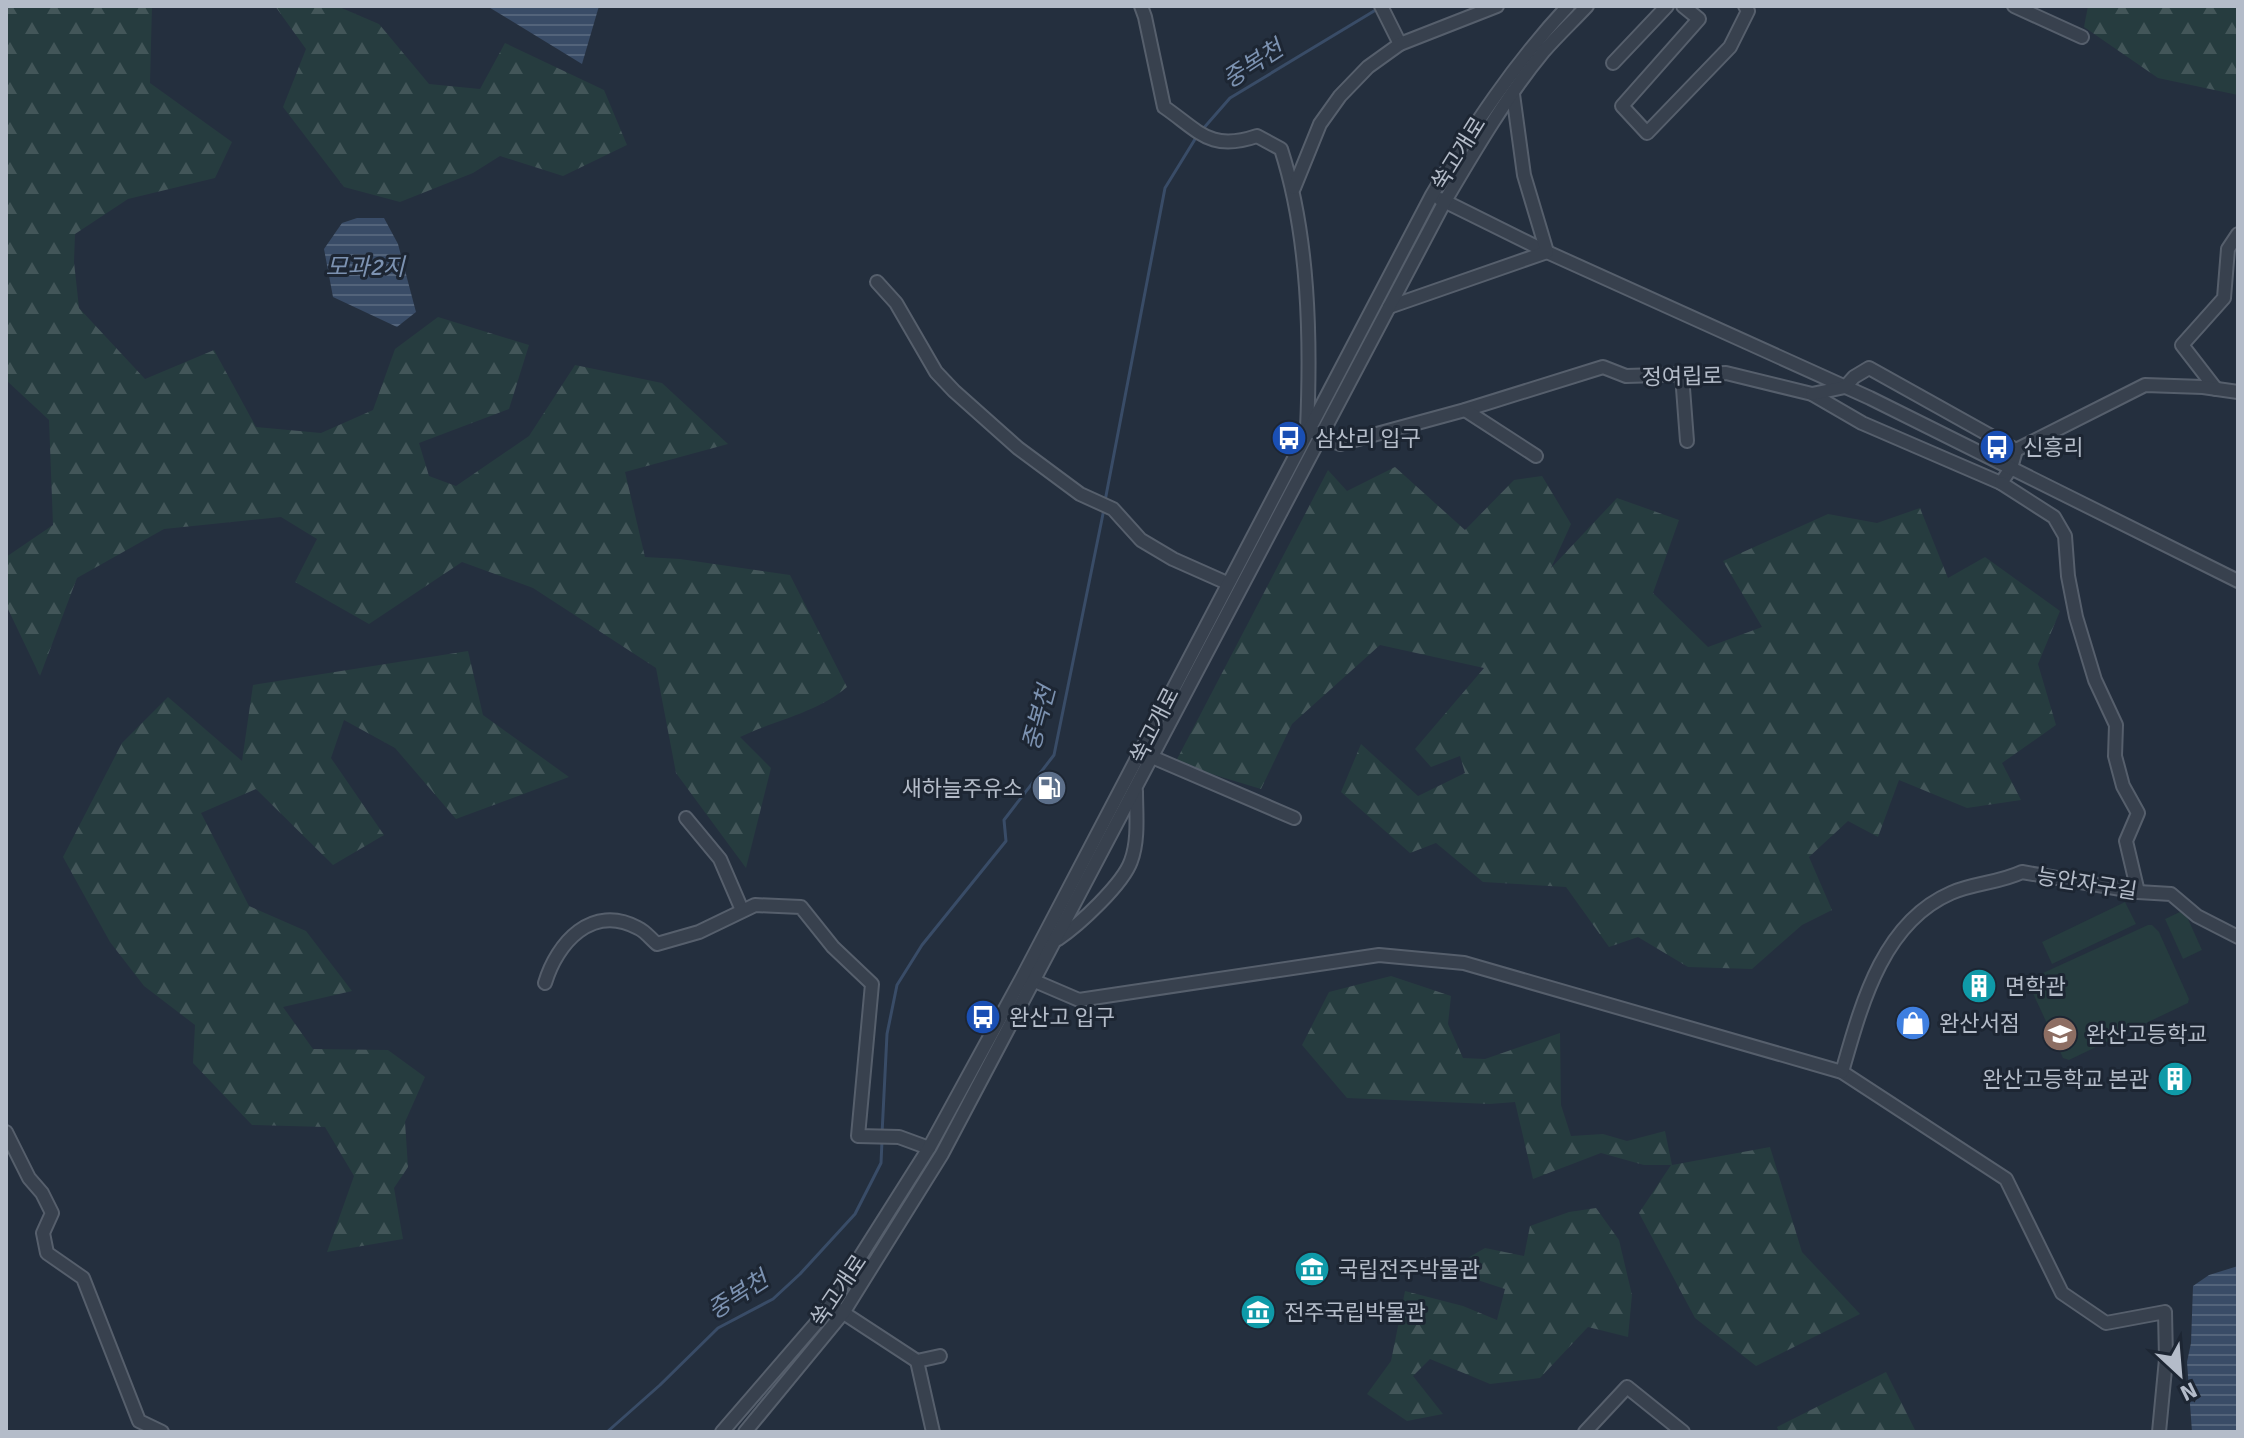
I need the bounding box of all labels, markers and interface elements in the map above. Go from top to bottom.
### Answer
water label: 중복천 [1217,32,1291,95]
street label: 쑥고개로 [1426,112,1491,195]
water label: 모과2지 [325,252,407,282]
street label: 정여립로 [1641,362,1723,391]
bus stop icon: 삼산리 입구 [1270,419,1308,457]
place label: 삼산리 입구 [1315,425,1421,452]
bus stop icon: 신흥리 [1978,428,2016,466]
place label: 신흥리 [2023,434,2084,461]
water label: 중복천 [1016,679,1063,754]
street label: 쑥고개로 [1124,683,1185,767]
fuel station icon: 새하늘주유소 [1030,769,1068,807]
place label: 새하늘주유소 [902,775,1023,802]
street label: 능안자구길 [2035,862,2139,905]
building icon: 면학관 [1960,967,1998,1005]
place label: 면학관 [2005,973,2066,1000]
bus stop icon: 완산고 입구 [964,998,1002,1036]
place label: 완산고 입구 [1009,1004,1115,1031]
shop icon: 완산서점 [1894,1004,1932,1042]
place label: 완산서점 [1939,1010,2020,1037]
school or university icon: 완산고등학교 [2041,1015,2079,1053]
place label: 완산고등학교 [2086,1021,2207,1048]
building icon: 완산고등학교 본관 [2156,1060,2194,1098]
place label: 완산고등학교 본관 [1982,1066,2149,1093]
street label: 쑥고개로 [805,1249,872,1331]
museum icon: 국립전주박물관 [1293,1250,1331,1288]
place label: 국립전주박물관 [1338,1256,1480,1283]
water label: 중복천 [702,1263,776,1326]
museum icon: 전주국립박물관 [1239,1293,1277,1331]
place label: 전주국립박물관 [1284,1299,1426,1326]
north arrow [2140,1334,2220,1414]
text: N [2176,1376,2201,1407]

